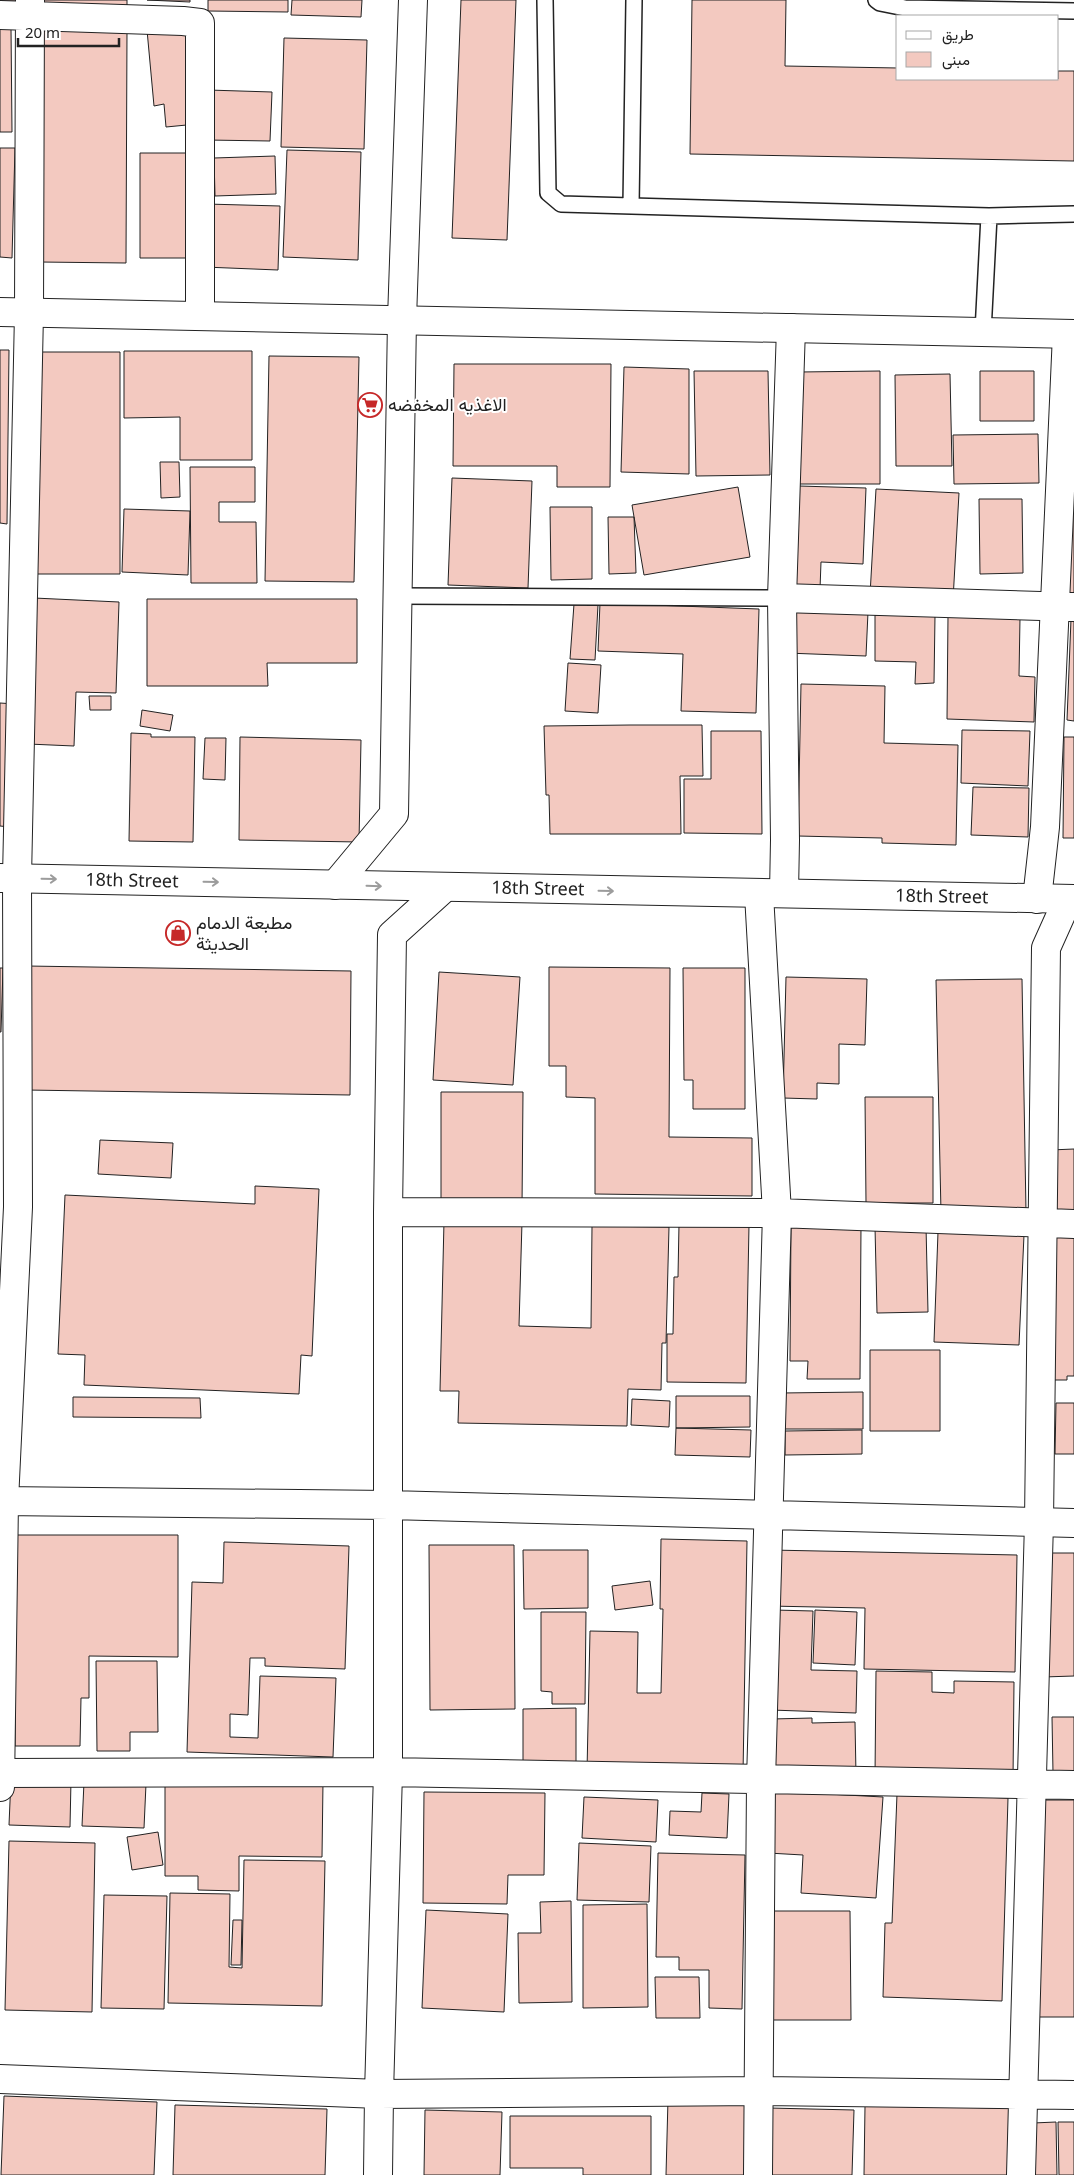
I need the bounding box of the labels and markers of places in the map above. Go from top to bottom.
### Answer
supermarket icon: الاغذيه المخفضه [357,392,383,418]
place label: الاغذيه المخفضه [388,392,507,416]
place label: مطبعة الدمام الحديثة [196,910,292,955]
shop icon: مطبعة الدمام الحديثة [165,920,191,946]

